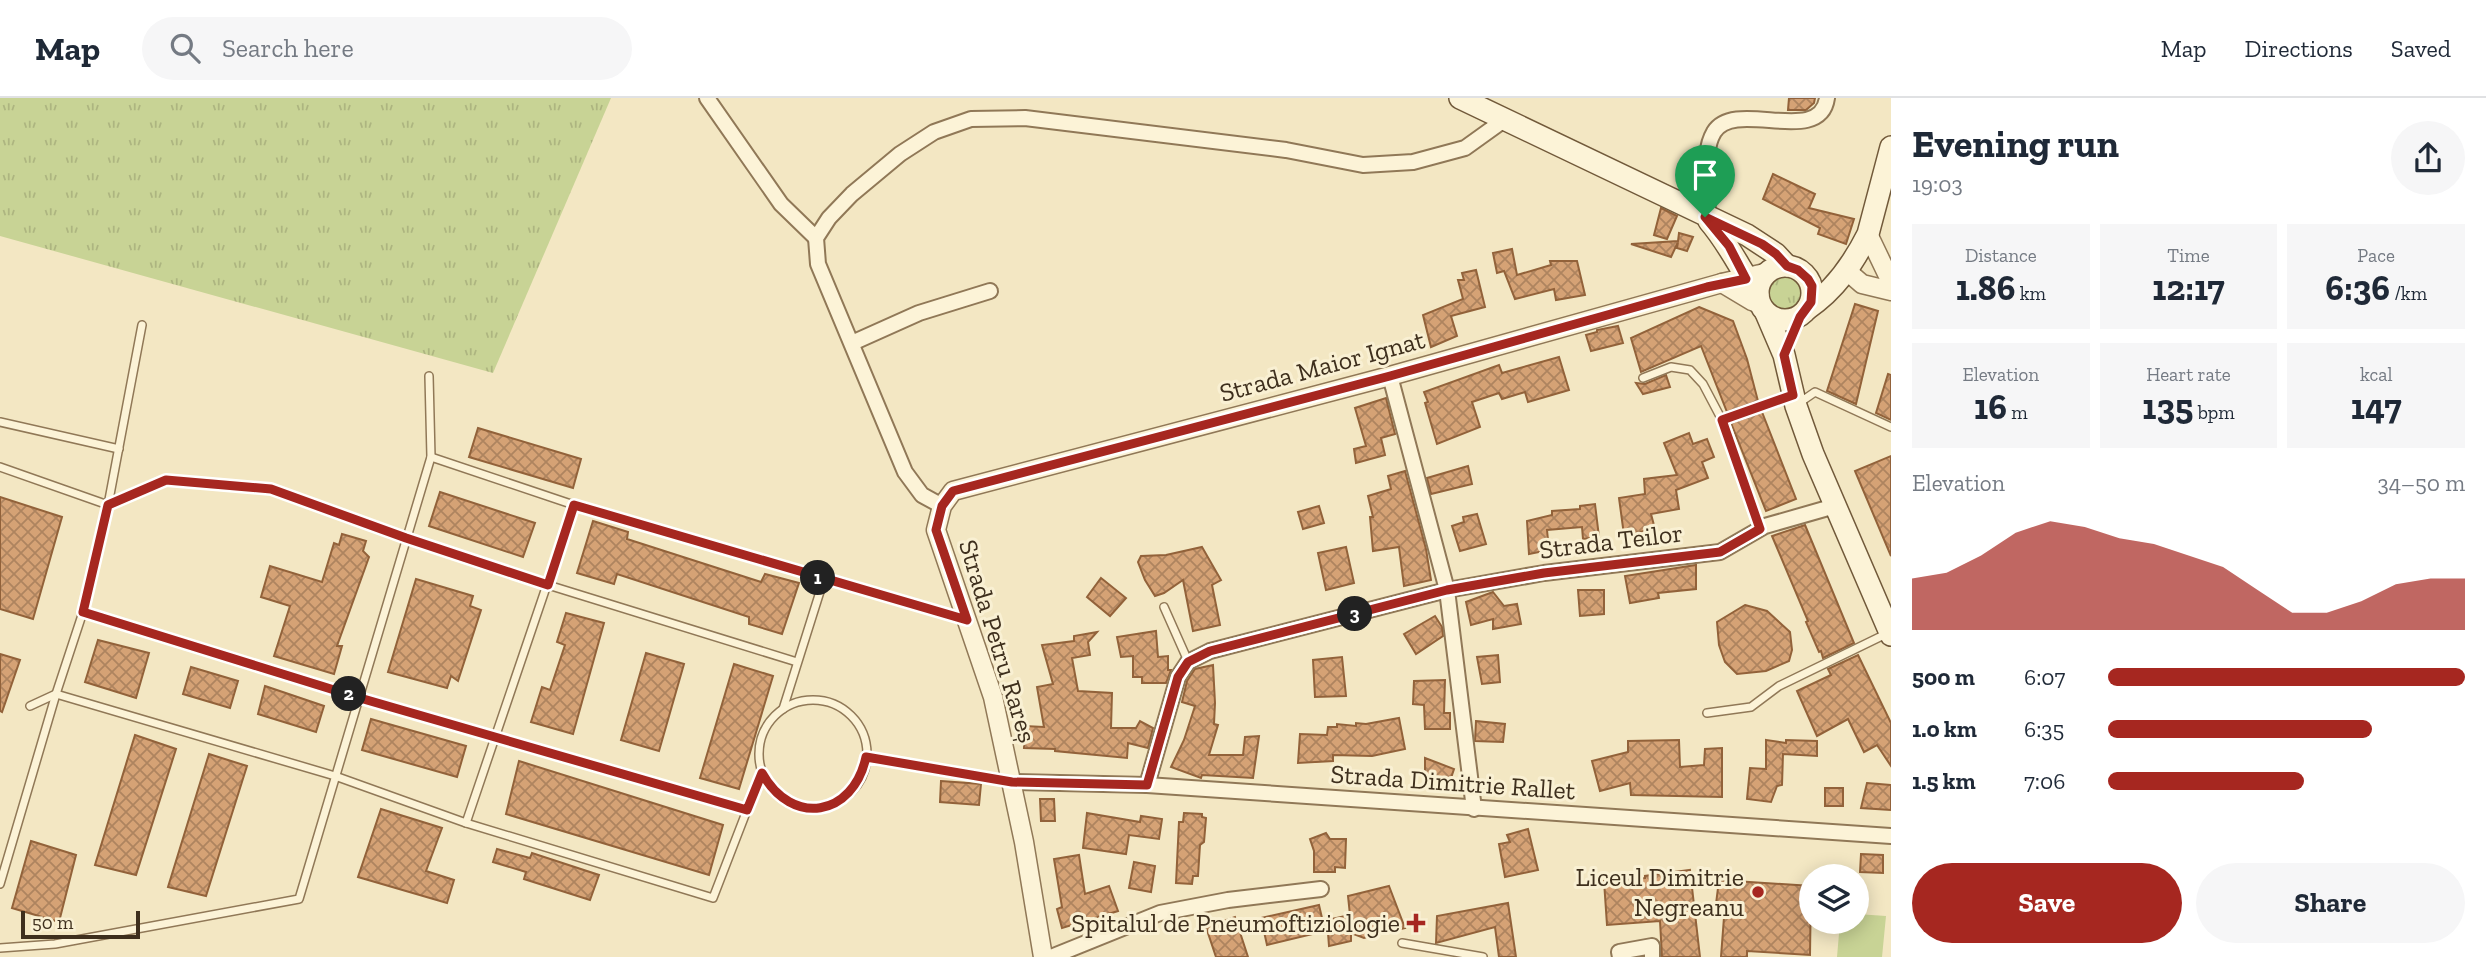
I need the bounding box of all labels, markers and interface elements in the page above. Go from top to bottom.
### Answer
search box [142,17,632,80]
text: Map [35,29,100,68]
icon: search [166,29,204,67]
text: Search here [222,32,354,64]
text: Map [2161,34,2207,63]
text: Directions [2245,34,2353,63]
text: Saved [2391,34,2451,63]
text: Evening run [1912,121,2119,167]
button: share [2391,121,2465,195]
pin [1675,145,1735,217]
icon: arrive [1686,156,1724,194]
text: 19:03 [1912,170,1963,198]
text: Distance [1965,244,2037,267]
text: Time [2167,244,2210,267]
text: Pace [2357,244,2395,267]
text: 1.86 [1956,267,2015,309]
text: 12:17 [2152,267,2225,309]
text: 6:36 [2325,267,2390,309]
text: km [2015,282,2046,305]
text: /km [2390,282,2427,305]
street label: Strada Maior Ignat [1216,323,1428,409]
text: Elevation [1962,363,2039,386]
text: Heart rate [2146,363,2231,386]
text: kcal [2360,363,2392,386]
text: 16 [1974,386,2007,428]
text: 135 [2142,386,2193,428]
text: 147 [2351,386,2402,428]
text: m [2007,401,2028,424]
text: bpm [2193,401,2235,424]
text: Elevation [1912,469,2005,497]
text: 34–50 m [2377,469,2465,497]
street label: Strada Teilor [1537,516,1685,566]
street label: Strada Petru Rareș [952,536,1044,746]
pin: 1 [800,560,836,596]
text: 1 [814,566,821,589]
pin: 3 [1338,596,1372,632]
text: 3 [1349,602,1360,625]
text: 500 m [1912,663,1975,691]
text: 6:07 [2024,663,2065,691]
pin: 2 [332,676,366,712]
text: 2 [343,682,354,705]
text: 1.0 km [1912,715,1977,743]
text: 6:35 [2024,715,2064,743]
street label: Strada Dimitrie Rallet [1330,757,1577,807]
text: 1.5 km [1912,767,1976,795]
text: 7:06 [2024,767,2065,795]
place label: Liceul Dimitrie Negreanu [1576,861,1744,923]
button: Save [1912,863,2182,943]
button: Share [2196,863,2465,943]
map controls [1799,864,1869,934]
button: layers [1799,864,1869,934]
marker: Liceul Dimitrie Negreanu [1750,884,1766,900]
place label: Spitalul de Pneumoftiziologie [1071,907,1400,939]
scale bar [21,908,140,940]
text: 50 m [32,911,73,934]
marker: Spitalul de Pneumoftiziologie [1406,913,1426,933]

